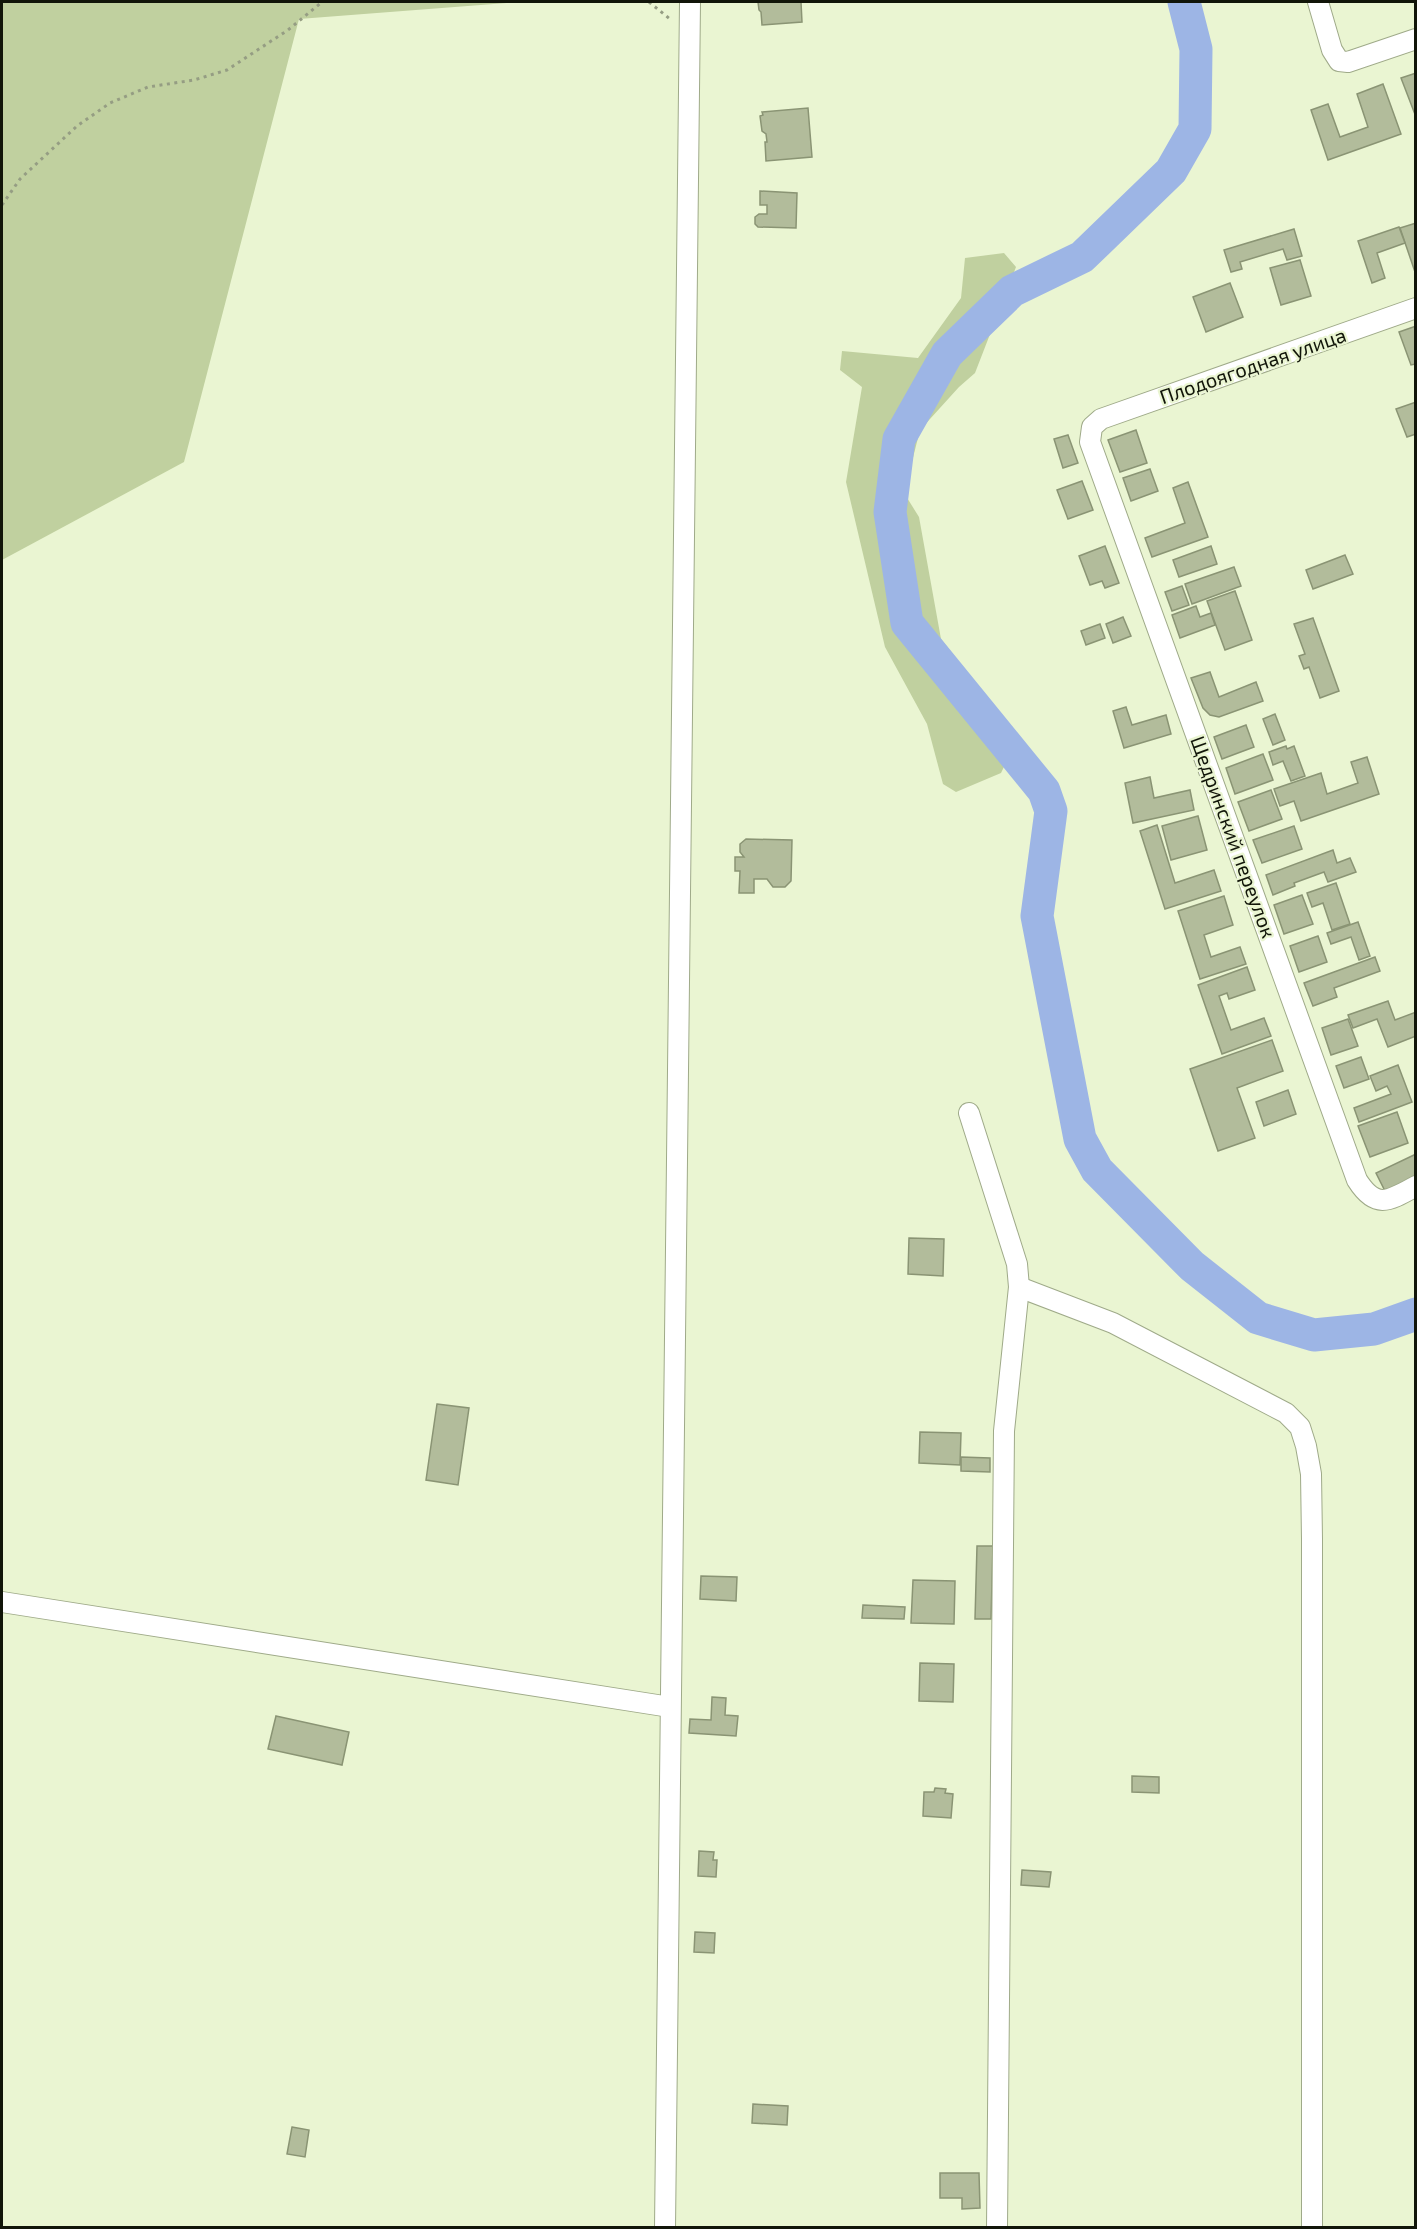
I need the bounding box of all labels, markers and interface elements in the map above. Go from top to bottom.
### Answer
street label: Плодоягодная улица [1156,322,1349,409]
street label: Щедринский переулок [1185,732,1282,941]

